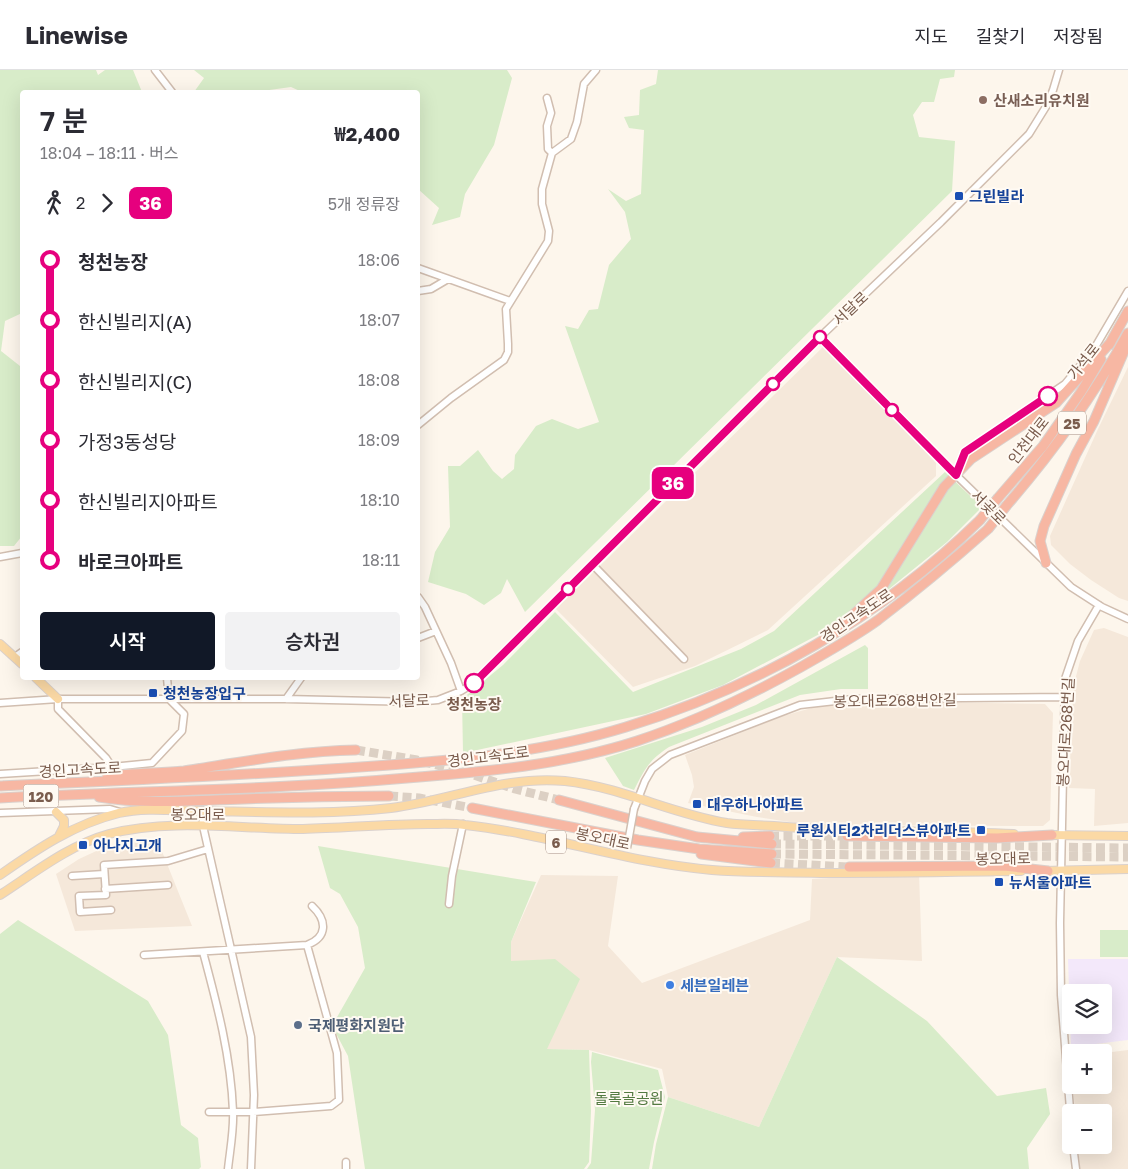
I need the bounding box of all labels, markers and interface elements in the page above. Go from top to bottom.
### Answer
text: Linewise [25,20,128,49]
text: 지도 [915,25,948,47]
text: 길찾기 [976,25,1025,47]
text: 저장됨 [1053,25,1103,47]
place label: 산새소리유치원 [993,91,1090,109]
marker: 산새소리유치원 [977,94,989,106]
text: 7 분 [40,104,88,137]
text: ₩2,400 [335,122,400,145]
text: 18:04 – 18:11 · 버스 [40,143,179,163]
place label: 그린빌라 [969,187,1024,205]
icon: walk [40,189,68,217]
icon: forward [93,189,121,217]
marker: 그린빌라 [953,190,965,202]
text: 36 [139,192,162,214]
text: 2 [76,193,85,213]
text: 5개 정류장 [328,194,400,214]
text: 청천농장 [78,250,148,273]
text: 18:06 [358,250,400,270]
street label: 서달로 [829,287,871,329]
text: 한신빌리지(A) [78,310,193,333]
text: 18:07 [359,310,400,330]
unlabelled marker [813,330,827,344]
street label: 가석로 [1063,339,1103,383]
text: 한신빌리지(C) [78,370,193,393]
text: 18:08 [358,370,400,390]
unlabelled marker [766,377,780,391]
unlabelled marker [1038,386,1058,406]
unlabelled marker [885,403,899,417]
road number: 25 [1058,412,1086,434]
street label: 인천대로 [1004,413,1052,467]
text: 가정3동성당 [78,430,177,453]
text: 18:09 [358,430,400,450]
line badge: 36 [650,467,696,499]
text: 36 [662,472,684,494]
street label: 서곶로 [968,486,1010,528]
text: 한신빌리지아파트 [78,490,218,513]
text: 18:10 [360,490,400,510]
text: 바로크아파트 [78,550,183,573]
text: 18:11 [362,550,400,570]
unlabelled marker [561,582,575,596]
street label: 경인고속도로 [817,584,895,646]
button: 시작 [40,612,215,670]
button: 승차권 [225,612,400,670]
marker: 청천농장 [464,673,484,693]
street label: 봉오대로268번길 [1053,677,1077,787]
place label: 청천농장입구 [163,684,246,702]
marker: 청천농장입구 [147,687,159,699]
street label: 서달로 [388,690,430,710]
street label: 봉오대로268번안길 [833,690,957,710]
place label: 청천농장 [446,695,502,713]
street label: 경인고속도로 [446,742,530,770]
street label: 경인고속도로 [38,758,122,780]
road number: 120 [23,784,58,808]
place label: 대우하나아파트 [707,795,804,813]
marker: 대우하나아파트 [691,798,703,810]
street label: 봉오대로 [170,805,226,823]
place label: 루원시티2차리더스뷰아파트 [796,821,971,839]
street label: 봉오대로 [574,823,632,853]
marker: 루원시티2차리더스뷰아파트 [975,824,987,836]
road number: 6 [546,830,566,854]
place label: 아나지고개 [93,836,162,854]
marker: 아나지고개 [77,839,89,851]
street label: 봉오대로 [975,849,1031,867]
place label: 뉴서울아파트 [1009,873,1092,891]
marker: 뉴서울아파트 [993,876,1005,888]
place label: 세븐일레븐 [680,976,749,994]
marker: 세븐일레븐 [664,979,676,991]
map controls [1062,984,1112,1154]
button: layers [1062,984,1112,1034]
place label: 국제평화지원단 [308,1016,405,1034]
marker: 국제평화지원단 [292,1019,304,1031]
button: + [1062,1044,1112,1094]
park label: 돌록골공원 [594,1089,664,1107]
button: − [1062,1104,1112,1154]

